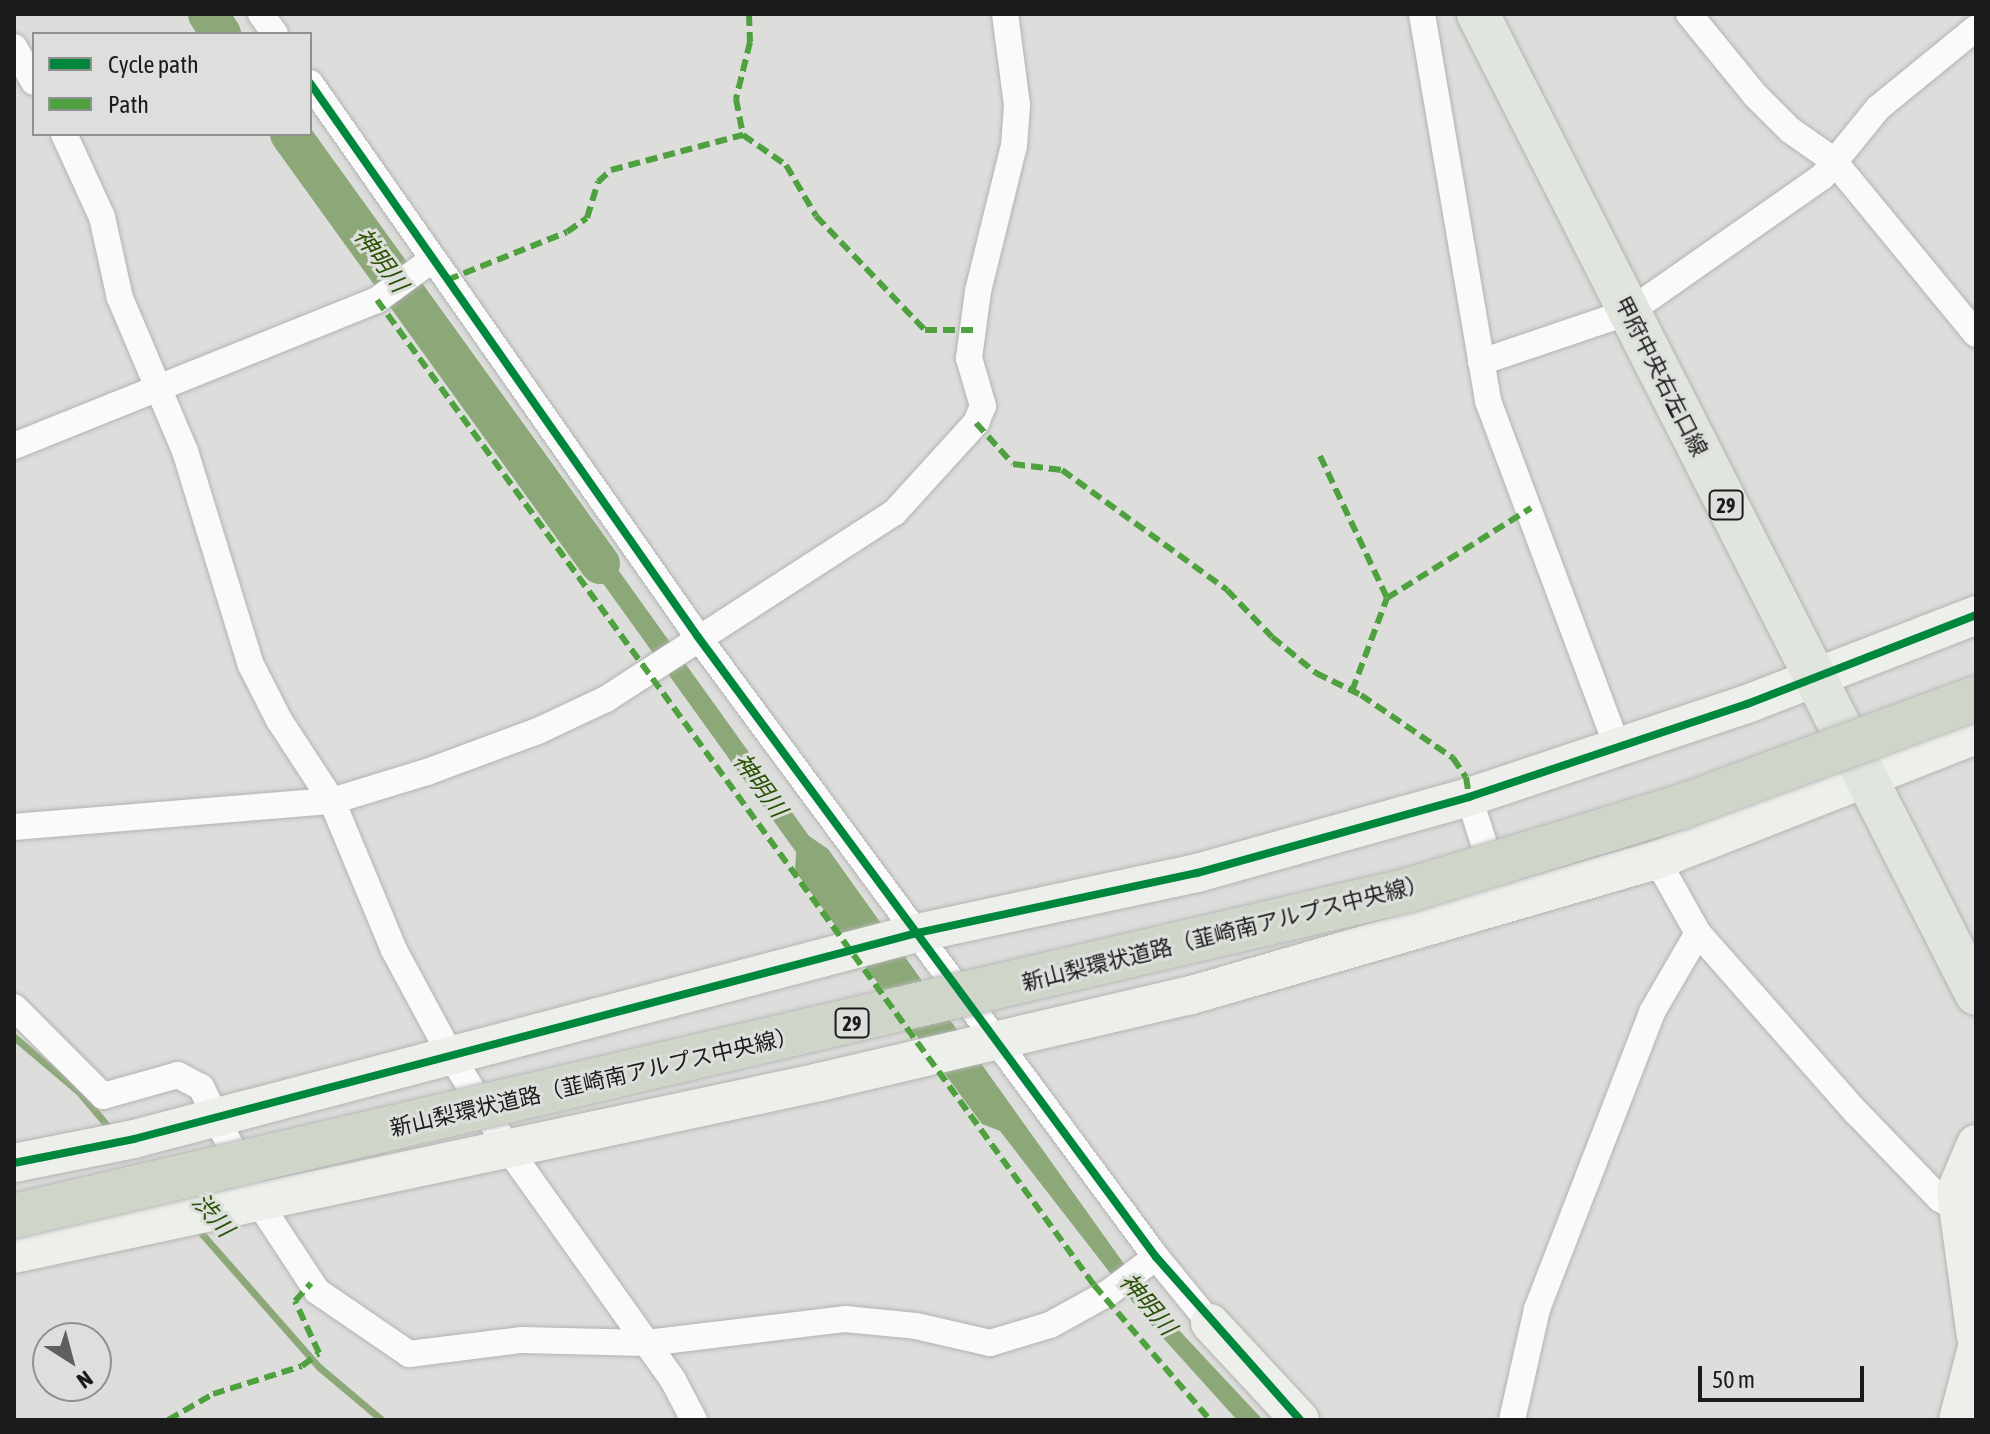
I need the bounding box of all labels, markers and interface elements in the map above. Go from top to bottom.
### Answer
legend [32,32,312,136]
text: Cycle path [108,51,199,78]
text: Path [108,91,149,118]
water label: 神明川 [348,222,414,298]
street label: 甲府中央右左口線 [1609,292,1713,460]
road number: 29 [1708,489,1744,521]
water label: 神明川 [727,747,793,823]
street label: 新山梨環状道路（韮崎南アルプス中央線） [1019,870,1431,996]
road number: 29 [834,1007,870,1039]
street label: 新山梨環状道路（韮崎南アルプス中央線） [387,1022,801,1142]
water label: 渋川 [186,1187,240,1243]
water label: 神明川 [1114,1267,1182,1341]
north arrow [32,1322,112,1402]
scale bar [1702,1350,1868,1400]
text: N [72,1365,98,1394]
text: 50 m [1712,1366,1755,1393]

